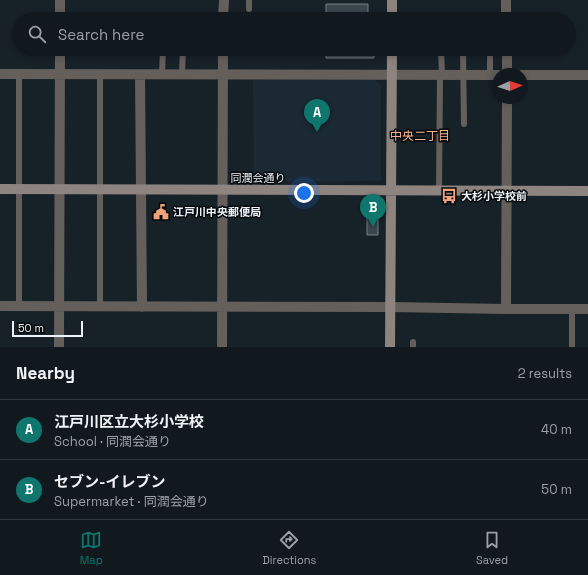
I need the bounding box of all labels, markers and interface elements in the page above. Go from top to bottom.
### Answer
search box [12,12,576,56]
icon: search [26,23,48,45]
text: Search here [58,25,144,44]
north arrow [492,68,528,104]
pin: A [304,99,330,132]
district label: 中央二丁目 [390,128,450,144]
street label: 同潤会通り [231,171,286,185]
your location [294,183,314,203]
bus stop icon: 大杉小学校前 [440,187,458,205]
place label: 大杉小学校前 [461,189,527,203]
pin: B [360,194,386,227]
public building icon: 江戸川中央郵便局 [152,203,170,221]
place label: 江戸川中央郵便局 [173,205,261,219]
scale bar [12,319,83,338]
text: 50 m [18,321,44,335]
text: Nearby [16,362,75,384]
text: 2 results [518,365,572,382]
text: 江戸川区立大杉小学校 [54,412,204,431]
text: A [25,421,33,438]
text: 40 m [541,421,572,438]
text: School · 同潤会通り [54,433,171,450]
text: セブン-イレブン [54,472,165,491]
text: B [25,481,33,498]
text: 50 m [541,481,572,498]
text: Supermarket · 同潤会通り [54,493,209,510]
tab: Map [80,529,103,567]
tab: Directions [262,529,316,567]
tab: Saved [476,529,508,567]

